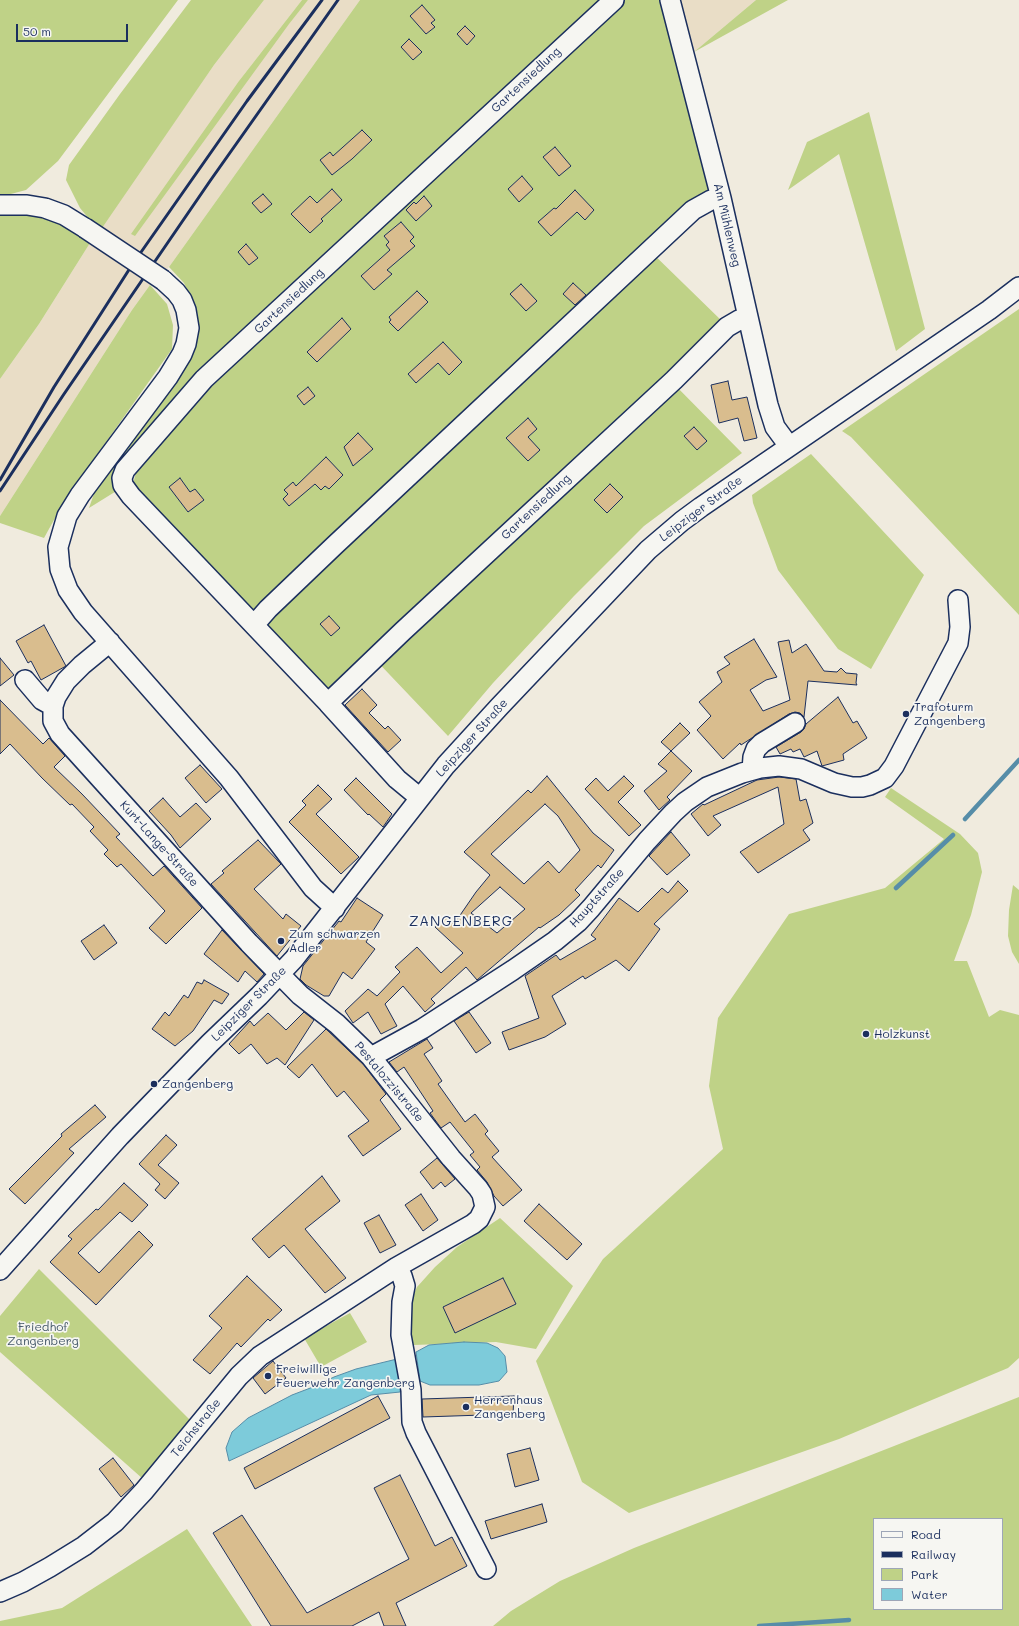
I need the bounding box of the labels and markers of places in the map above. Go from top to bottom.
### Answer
place label: Trafoturm Zangenberg [914,700,985,728]
marker: Trafoturm Zangenberg [901,709,911,719]
place label: Zum schwarzen Adler [289,927,380,955]
marker: Zum schwarzen Adler [276,936,286,946]
place label: Holzkunst [874,1027,930,1041]
marker: Holzkunst [861,1029,871,1039]
place label: Zangenberg [162,1077,233,1091]
marker: Zangenberg [149,1079,159,1089]
place label: Freiwillige Feuerwehr Zangenberg [276,1362,415,1390]
marker: Freiwillige Feuerwehr Zangenberg [263,1371,273,1381]
place label: Herrenhaus Zangenberg [474,1393,545,1421]
marker: Herrenhaus Zangenberg [461,1402,471,1412]

